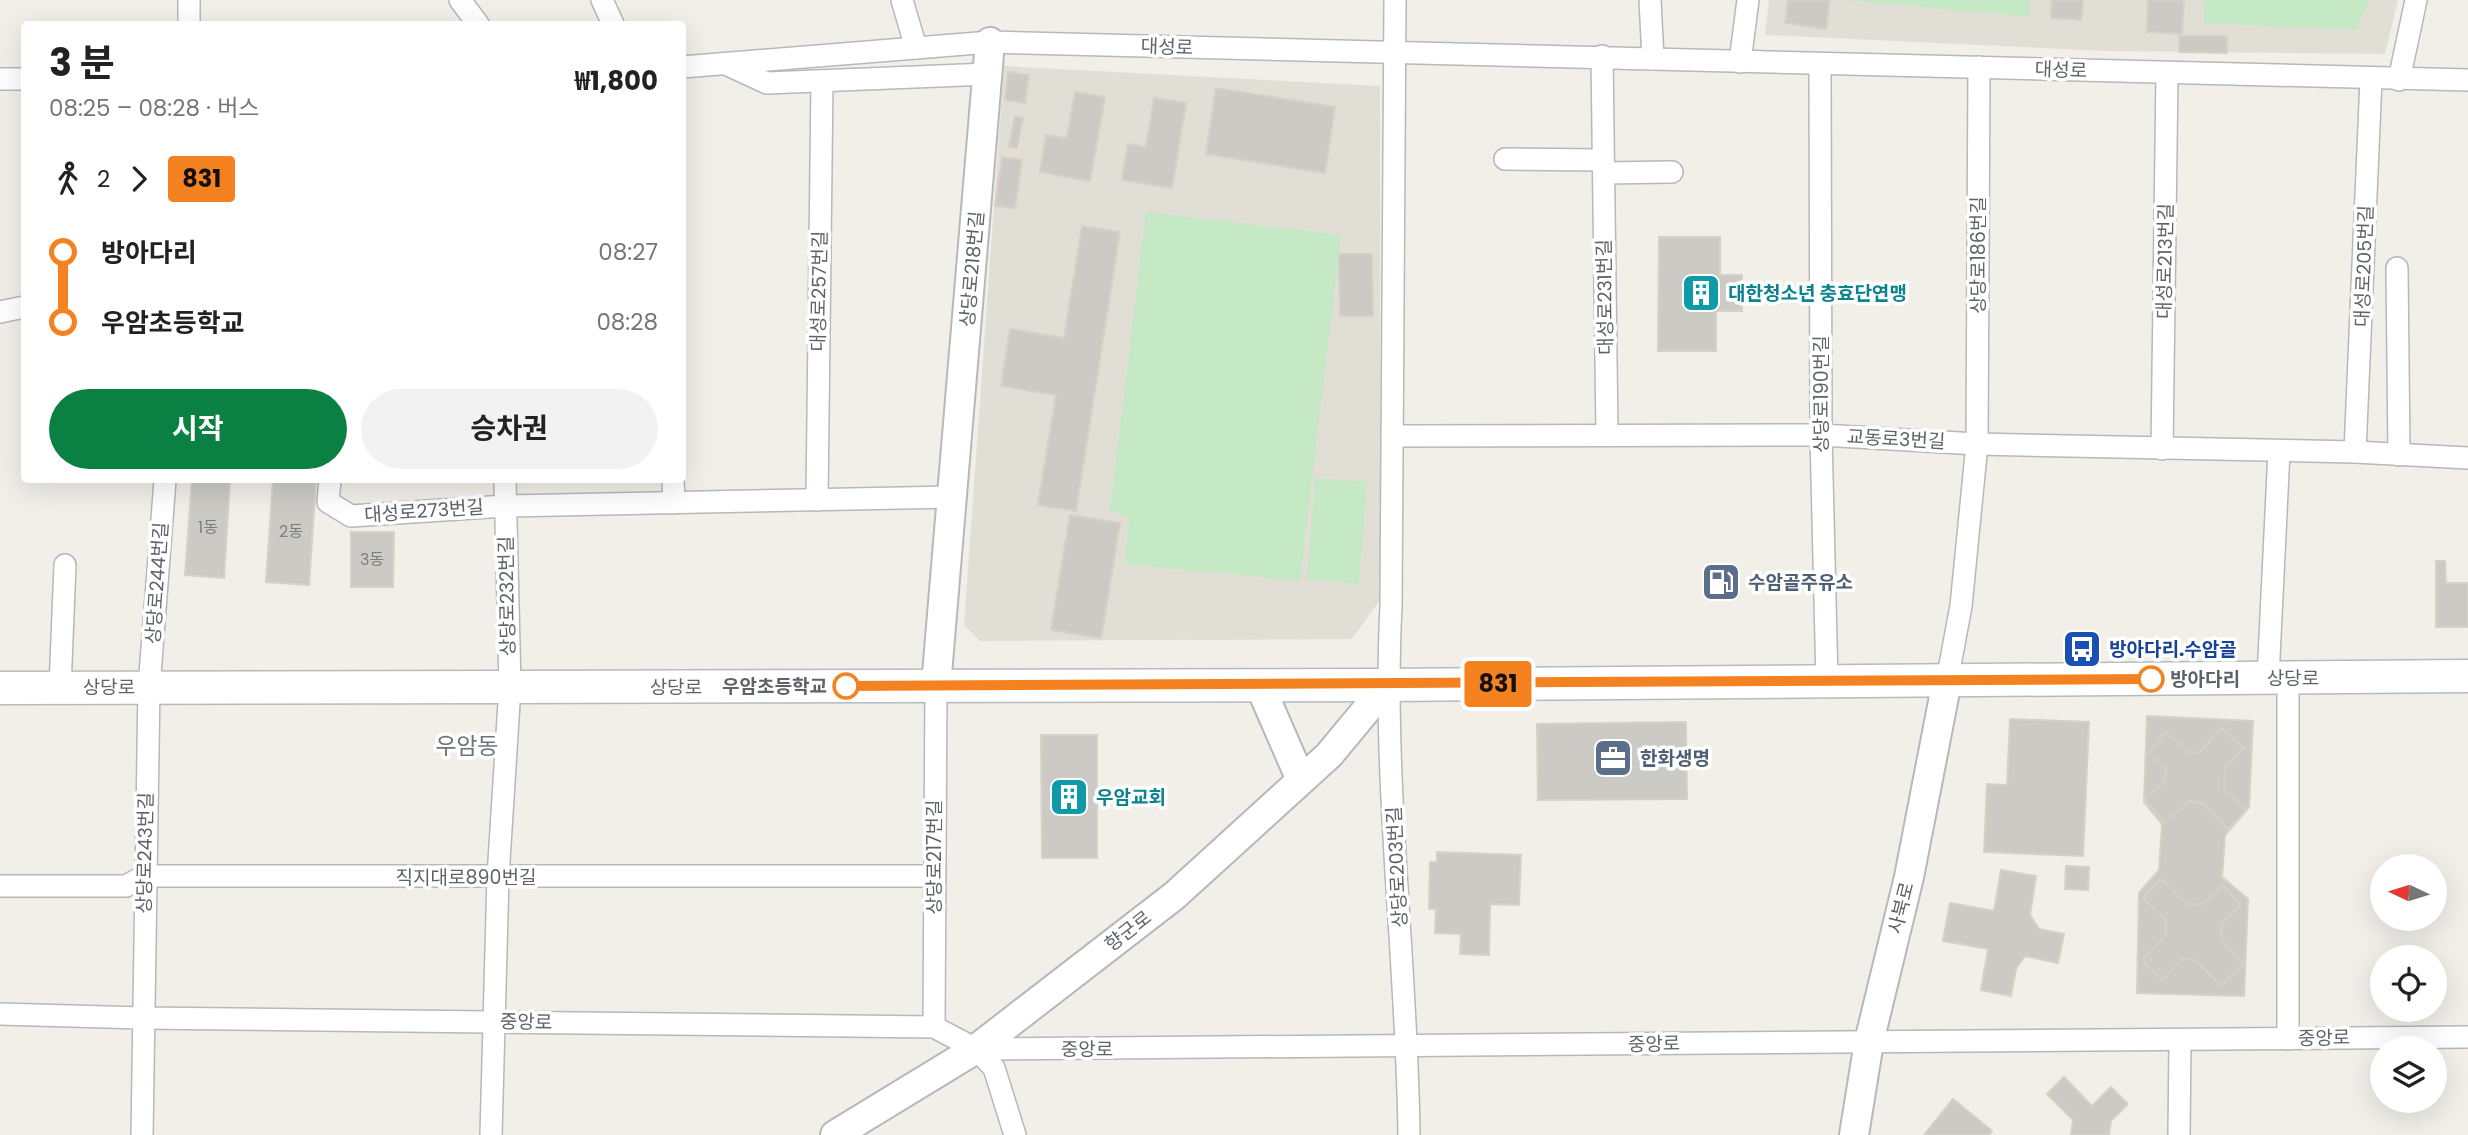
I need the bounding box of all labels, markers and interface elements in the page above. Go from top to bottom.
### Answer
street label: 대성로 [1140,33,1194,61]
text: 3 분 [49,36,115,89]
street label: 대성로 [2034,56,2088,84]
text: ₩1,800 [575,63,658,99]
text: 08:25 – 08:28 · 버스 [49,92,259,124]
icon: walk [49,160,87,198]
icon: forward [120,160,158,198]
text: 831 [182,162,221,195]
text: 2 [97,163,110,195]
street label: 상당로186번길 [1965,196,1992,314]
street label: 대성로213번길 [2150,203,2180,319]
street label: 대성로205번길 [2348,204,2380,328]
street label: 상당로218번길 [953,210,991,328]
street label: 대성로257번길 [804,230,834,352]
text: 방아다리 [101,235,197,271]
text: 08:27 [598,236,658,268]
street label: 대성로231번길 [1590,239,1620,355]
building icon: 대한청소년 충효단연맹 [1680,272,1722,314]
place label: 대한청소년 충효단연맹 [1728,280,1907,307]
text: 우암초등학교 [101,305,245,341]
text: 08:28 [596,306,658,338]
street label: 상당로190번길 [1808,335,1835,453]
button: 시작 [49,389,347,469]
button: 승차권 [361,389,658,469]
street label: 교동로3번길 [1846,423,1946,455]
street label: 대성로273번길 [363,493,485,529]
house number: 1동 [198,516,218,539]
house number: 2동 [279,520,303,543]
street label: 상당로244번길 [139,521,175,645]
street label: 상당로232번길 [492,536,522,656]
house number: 3동 [360,548,384,571]
fuel station icon: 수암골주유소 [1700,561,1742,603]
place label: 수암골주유소 [1748,569,1853,596]
bus stop icon: 방아다리.수암골 [2061,628,2103,670]
place label: 방아다리.수암골 [2109,636,2237,663]
line badge: 831 [1458,661,1538,707]
street label: 상당로 [2267,665,2319,692]
marker: 방아다리 [2138,666,2164,692]
place label: 방아다리 [2170,666,2240,693]
text: 831 [1478,667,1518,700]
place label: 우암초등학교 [722,673,827,700]
marker: 우암초등학교 [833,673,859,699]
street label: 상당로 [83,674,135,701]
street label: 상당로 [650,674,702,701]
district label: 우암동 [435,730,499,762]
office icon: 한화생명 [1592,737,1634,779]
place label: 한화생명 [1640,745,1710,772]
building icon: 우암교회 [1048,776,1090,818]
place label: 우암교회 [1096,784,1166,811]
street label: 상당로243번길 [130,792,160,914]
street label: 상당로217번길 [921,800,948,914]
street label: 상당로203번길 [1380,806,1414,928]
north arrow [2370,854,2446,931]
map controls [2370,854,2447,1113]
street label: 직지대로890번길 [396,864,536,891]
street label: 사북로 [1882,879,1920,937]
street label: 향군로 [1099,904,1157,958]
button: locate [2370,945,2447,1022]
street label: 중앙로 [500,1008,552,1036]
street label: 중앙로 [2298,1024,2350,1052]
street label: 중앙로 [1628,1030,1680,1058]
street label: 중앙로 [1061,1036,1113,1063]
button: layers [2370,1036,2447,1113]

